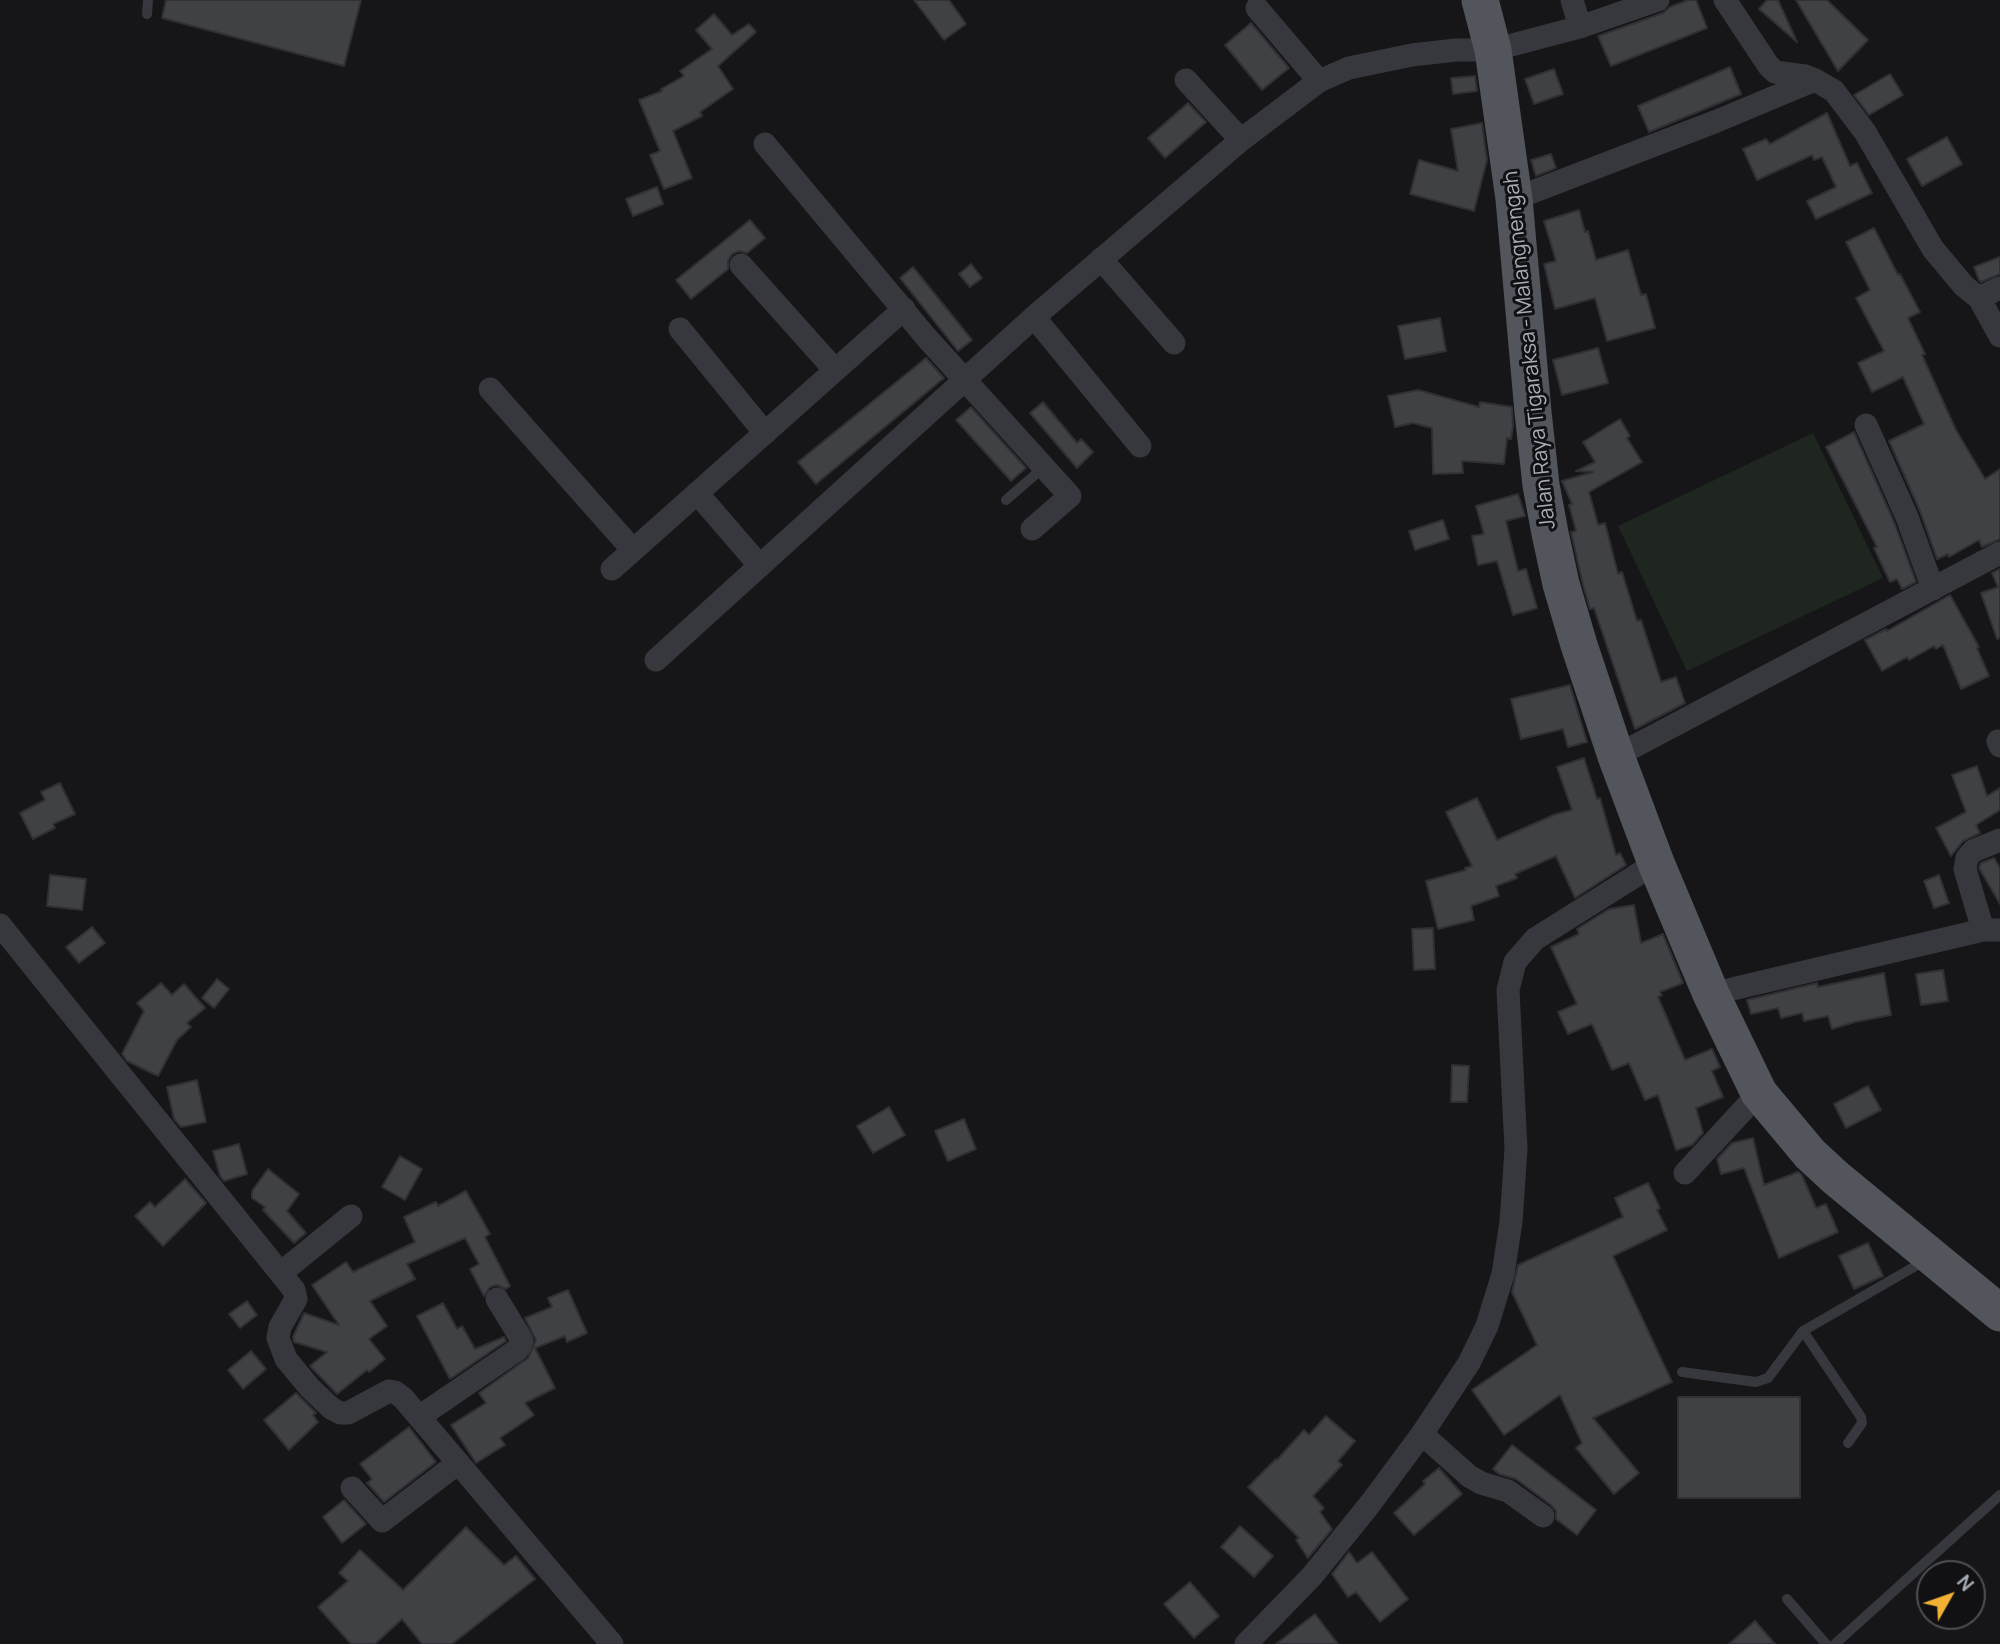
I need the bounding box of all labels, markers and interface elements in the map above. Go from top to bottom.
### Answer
street label: Jalan Raya Tigaraksa - Malangnengah [1499,170,1561,530]
north arrow [1916,1560,1986,1630]
text: N [1951,1569,1980,1596]

